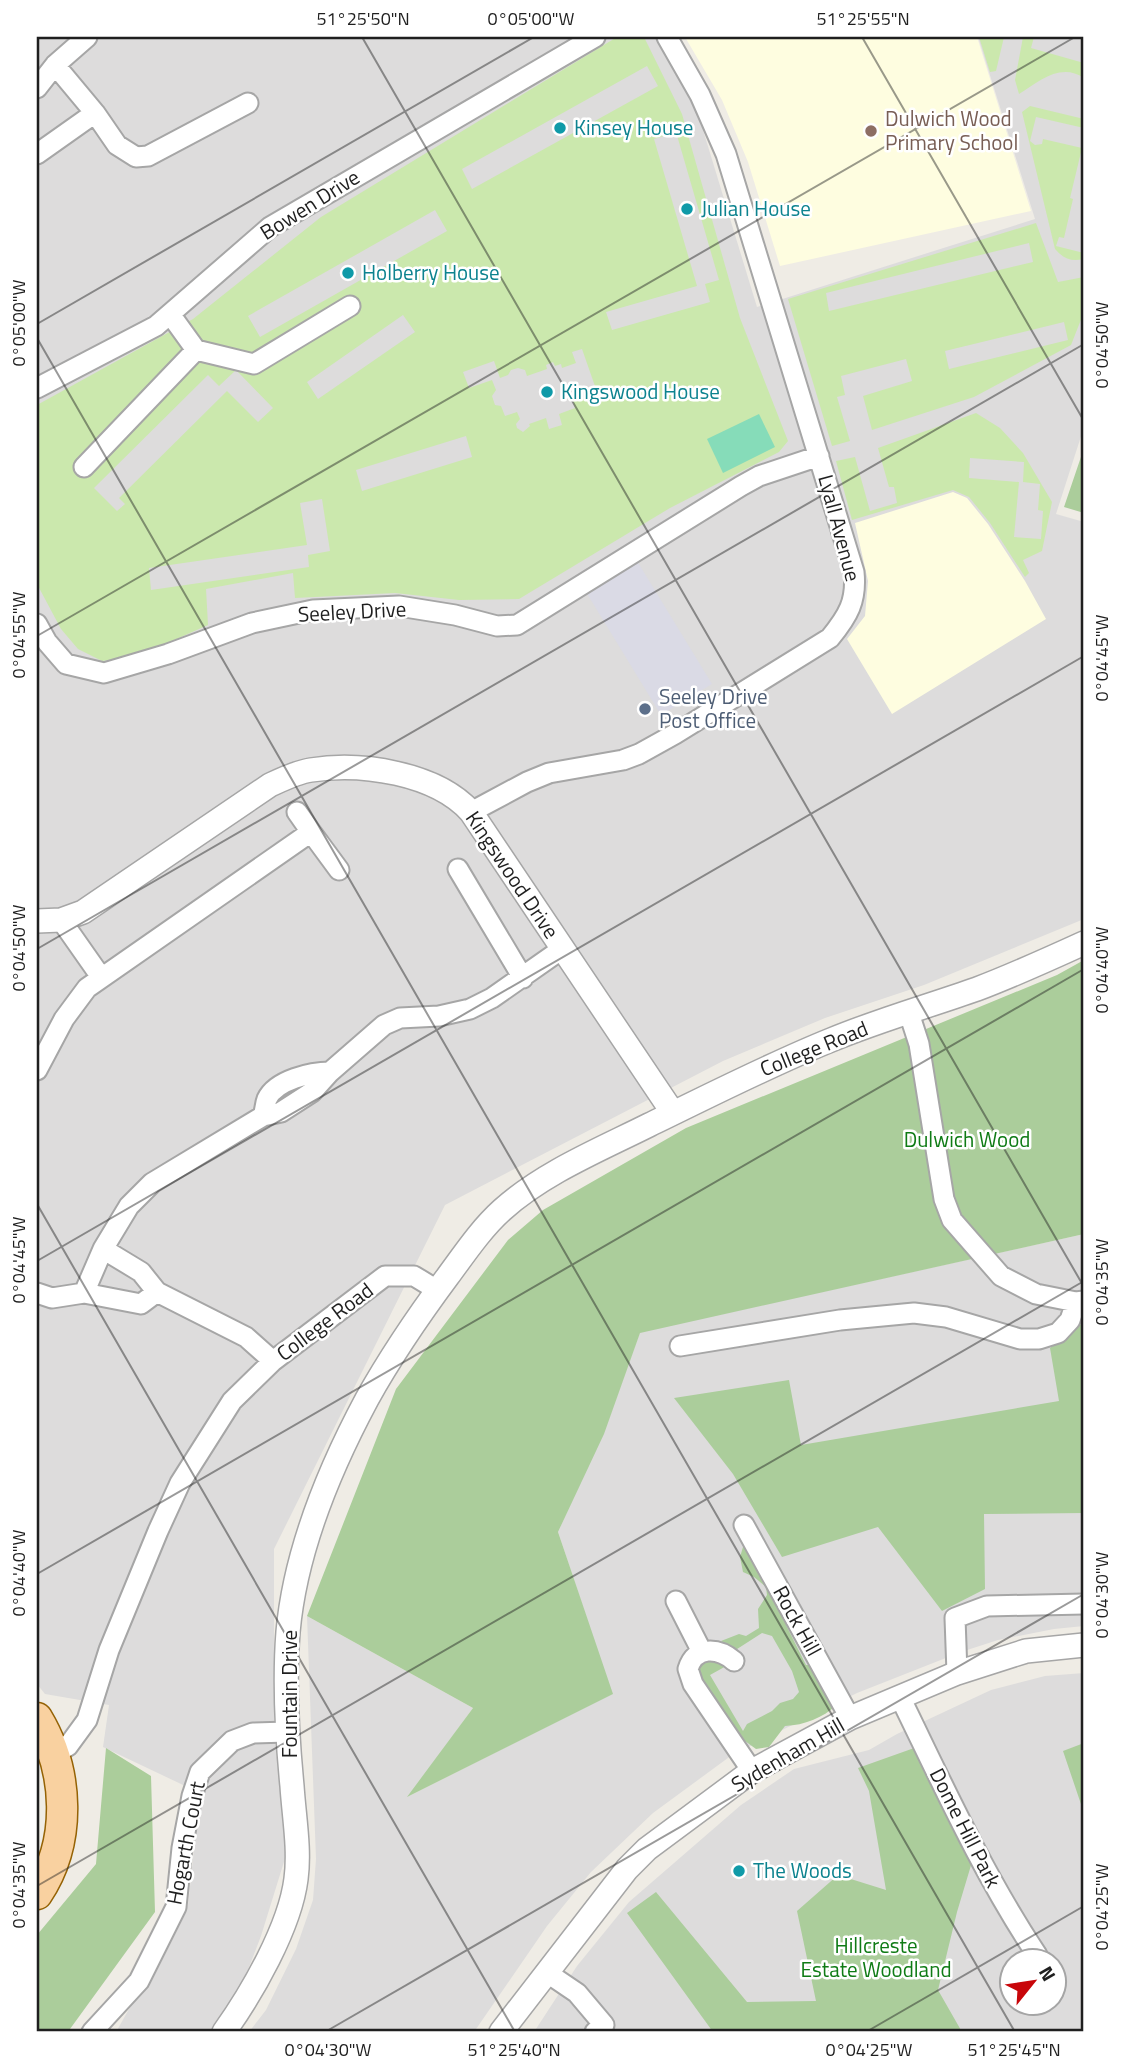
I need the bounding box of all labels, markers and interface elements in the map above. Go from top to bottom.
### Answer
text: 51°25'50"N [316,5,410,32]
text: 0°05'00"W [488,5,574,32]
text: 51°25'55"N [816,5,910,32]
place label: Dulwich Wood Primary School [885,102,1018,158]
place label: Kinsey House [574,111,693,143]
marker: Kinsey House [552,120,568,136]
marker: Dulwich Wood Primary School [863,123,879,139]
street label: Bowen Drive [253,161,366,247]
place label: Julian House [701,192,811,224]
marker: Julian House [679,201,695,217]
place label: Holberry House [362,256,500,288]
marker: Holberry House [340,265,356,281]
text: 0°05'00"W [5,280,32,366]
text: 0°04'50"W [1088,302,1115,388]
place label: Kingswood House [561,375,720,407]
marker: Kingswood House [539,384,555,400]
street label: Lyall Avenue [810,471,870,585]
text: 0°04'55"W [5,592,32,678]
street label: Seeley Drive [297,592,407,630]
text: 0°04'45"W [1088,615,1115,701]
place label: Seeley Drive Post Office [659,680,768,736]
marker: Seeley Drive Post Office [637,701,653,717]
street label: Kingswood Drive [458,804,567,945]
text: 0°04'50"W [5,905,32,991]
text: 0°04'40"W [1088,927,1115,1013]
street label: College Road [755,1012,873,1084]
park label: Dulwich Wood [904,1123,1030,1155]
text: 0°04'45"W [5,1217,32,1303]
text: 0°04'35"W [1088,1239,1115,1325]
street label: College Road [269,1274,380,1368]
text: 0°04'40"W [5,1530,32,1616]
text: 0°04'30"W [1088,1552,1115,1638]
street label: Rock Hill [765,1579,830,1662]
street label: Fountain Drive [273,1630,305,1758]
street label: Sydenham Hill [725,1709,850,1800]
street label: Dome Hill Park [922,1762,1010,1893]
street label: Hogarth Court [157,1778,213,1907]
text: 0°04'35"W [5,1842,32,1928]
place label: The Woods [753,1854,852,1886]
marker: The Woods [731,1863,747,1879]
text: 0°04'25"W [1088,1864,1115,1950]
park label: Hillcreste Estate Woodland [800,1929,952,1985]
north arrow [998,1946,1068,2016]
text: N [1032,1960,1064,1986]
text: 0°04'30"W [285,2036,371,2063]
text: 51°25'40"N [467,2036,561,2063]
text: 0°04'25"W [826,2036,912,2063]
text: 51°25'45"N [967,2036,1061,2063]

